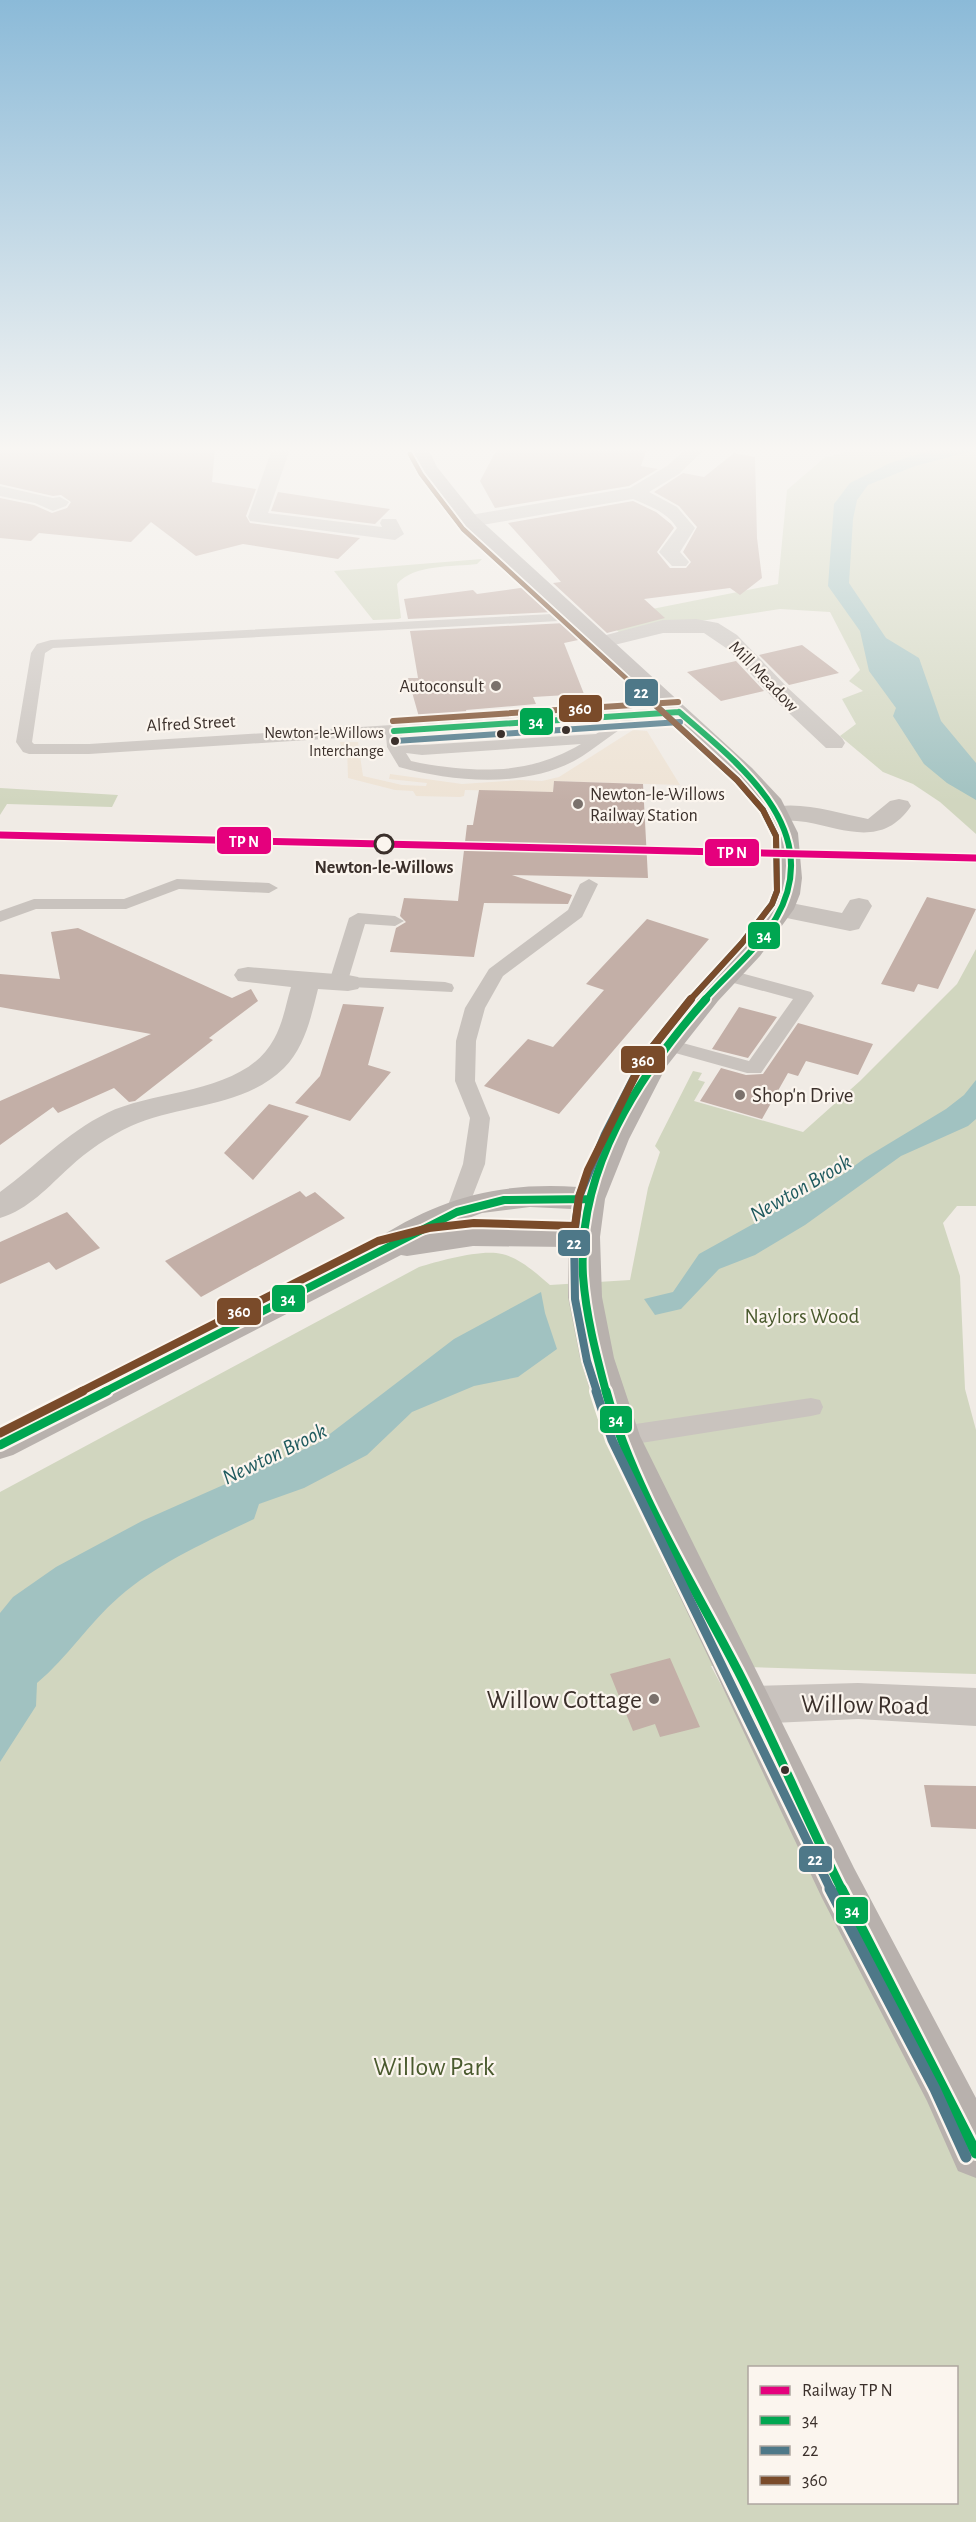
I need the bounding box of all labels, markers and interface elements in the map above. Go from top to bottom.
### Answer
street label: Mill Meadow [725,638,801,716]
place label: Autoconsult [400,678,484,696]
line badge: 22 [624,678,659,707]
marker: Autoconsult [489,679,503,693]
text: 22 [633,685,649,701]
line badge: 360 [558,694,603,723]
text: 360 [569,701,591,717]
line badge: 34 [519,707,554,736]
street label: Alfred Street [146,713,236,735]
text: 34 [529,714,543,730]
unlabelled marker [560,724,572,736]
place label: Newton-le-Willows Interchange [264,725,384,759]
unlabelled marker [495,728,507,740]
marker: Newton-le-Willows Interchange [389,735,401,747]
place label: Newton-le-Willows Railway Station [590,786,725,825]
marker: Newton-le-Willows Railway Station [571,797,585,811]
line badge: TP N [216,826,272,855]
text: TP N [229,834,259,850]
marker: Newton-le-Willows [374,834,394,854]
line badge: TP N [704,838,760,867]
text: TP N [717,845,747,861]
place label: Newton-le-Willows [315,859,454,877]
line badge: 34 [747,921,781,950]
text: 34 [757,928,771,944]
line badge: 360 [620,1045,666,1074]
text: 360 [632,1053,654,1069]
place label: Shop'n Drive [752,1085,854,1106]
marker: Shop'n Drive [733,1088,747,1102]
water label: Newton Brook [746,1150,855,1226]
line badge: 22 [557,1229,591,1257]
text: 22 [566,1236,582,1252]
line badge: 34 [271,1284,306,1313]
text: 34 [281,1291,295,1307]
line badge: 360 [216,1297,262,1326]
text: 360 [228,1304,250,1320]
park label: Naylors Wood [745,1306,860,1327]
line badge: 34 [599,1405,633,1434]
text: 34 [609,1412,623,1428]
water label: Newton Brook [219,1419,330,1489]
place label: Willow Cottage [486,1687,642,1713]
street label: Willow Road [801,1691,929,1719]
marker: Willow Cottage [647,1692,661,1706]
unlabelled marker [779,1764,791,1776]
line badge: 22 [798,1845,833,1873]
text: 22 [807,1852,823,1868]
line badge: 34 [835,1896,869,1925]
text: 34 [845,1903,859,1919]
park label: Willow Park [373,2054,495,2080]
legend [748,2366,958,2504]
text: Railway TP N [802,2382,893,2400]
text: 34 [802,2412,818,2430]
text: 22 [802,2442,818,2460]
text: 360 [802,2472,827,2490]

